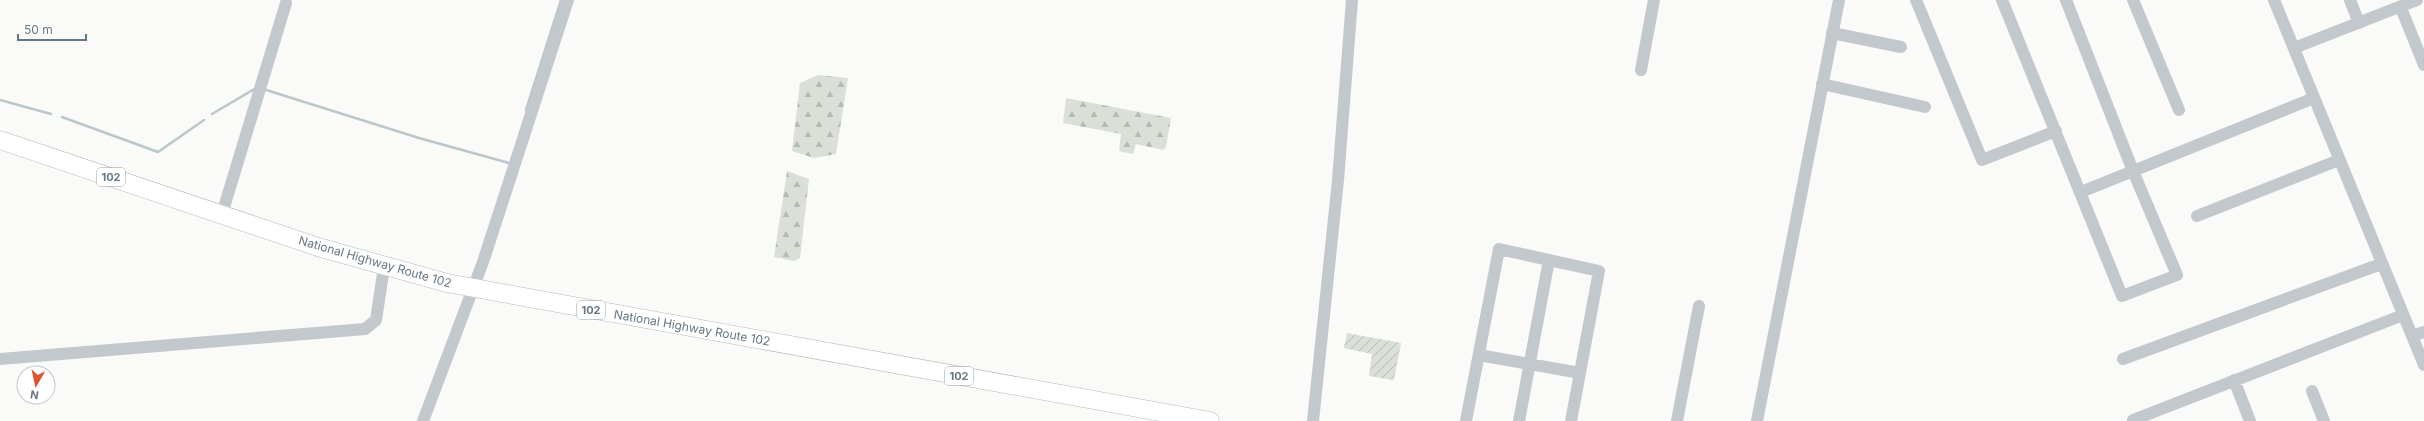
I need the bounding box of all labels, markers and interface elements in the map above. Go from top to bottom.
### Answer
scale bar [18,16,86,42]
text: 50 m [24,22,53,37]
road number: 102 [97,168,125,186]
street label: National Highway Route 102 [297,232,453,291]
road number: 102 [577,301,605,319]
street label: National Highway Route 102 [613,306,771,349]
north arrow [16,365,56,405]
road number: 102 [945,367,973,385]
text: N [29,387,40,402]

